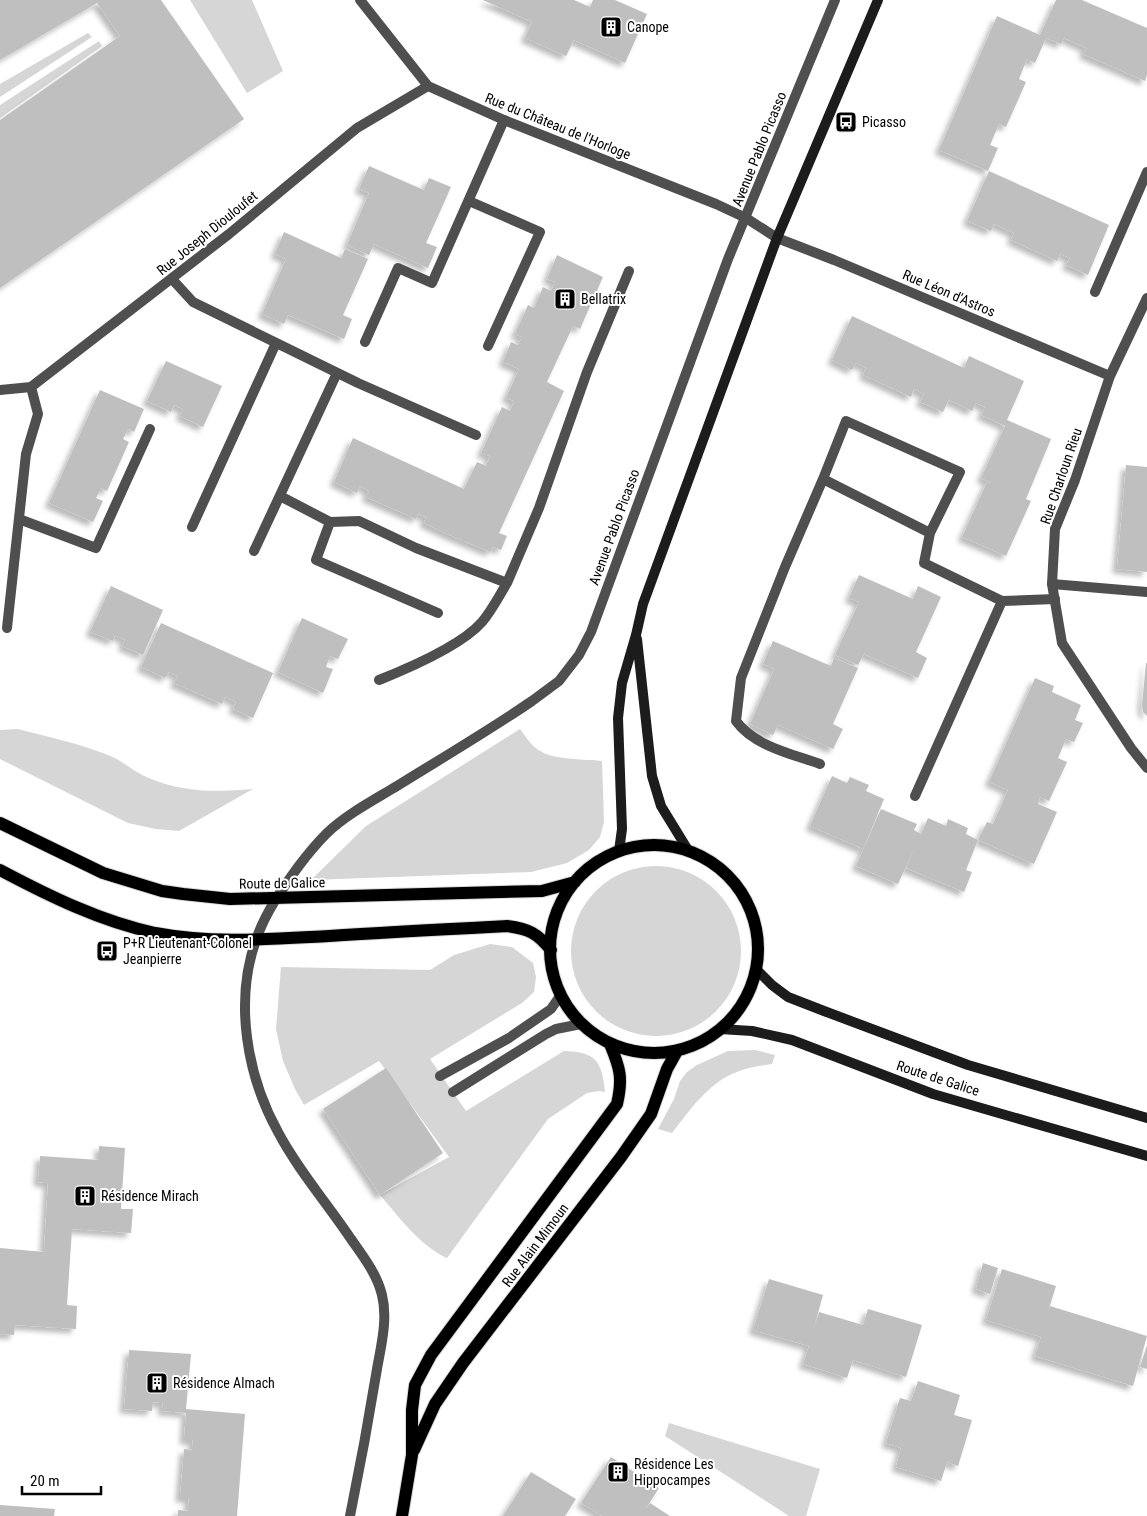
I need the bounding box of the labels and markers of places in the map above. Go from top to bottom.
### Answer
building icon: Canope [599,15,623,39]
place label: Canope [627,19,669,35]
bus stop icon: Picasso [834,110,858,134]
place label: Picasso [862,114,906,130]
building icon: Bellatrix [553,287,577,311]
place label: Bellatrix [581,291,626,307]
place label: P+R Lieutenant-Colonel Jeanpierre [123,935,252,967]
bus stop icon: P+R Lieutenant-Colonel Jeanpierre [95,939,119,963]
building icon: Résidence Mirach [73,1184,97,1208]
place label: Résidence Mirach [101,1188,199,1204]
building icon: Résidence Almach [145,1371,169,1395]
place label: Résidence Almach [173,1375,275,1391]
place label: Résidence Les Hippocampes [634,1456,714,1488]
building icon: Résidence Les Hippocampes [606,1460,630,1484]

